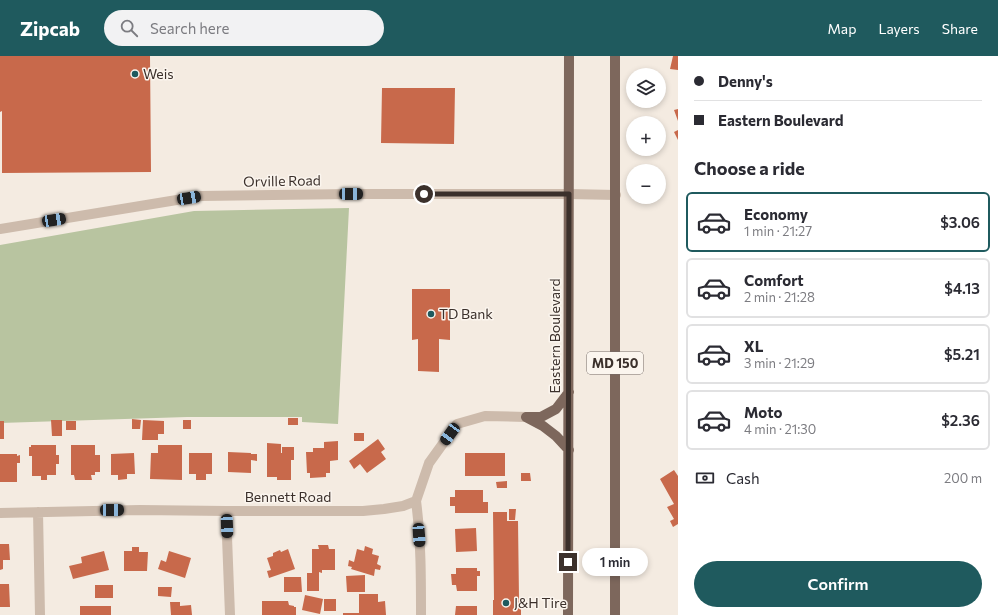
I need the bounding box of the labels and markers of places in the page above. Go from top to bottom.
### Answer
place label: Weis [143,65,174,82]
marker: Weis [130,69,140,79]
place label: TD Bank [439,305,493,322]
marker: TD Bank [426,309,436,319]
place label: J&H Tire [514,594,567,611]
marker: J&H Tire [501,598,511,608]

